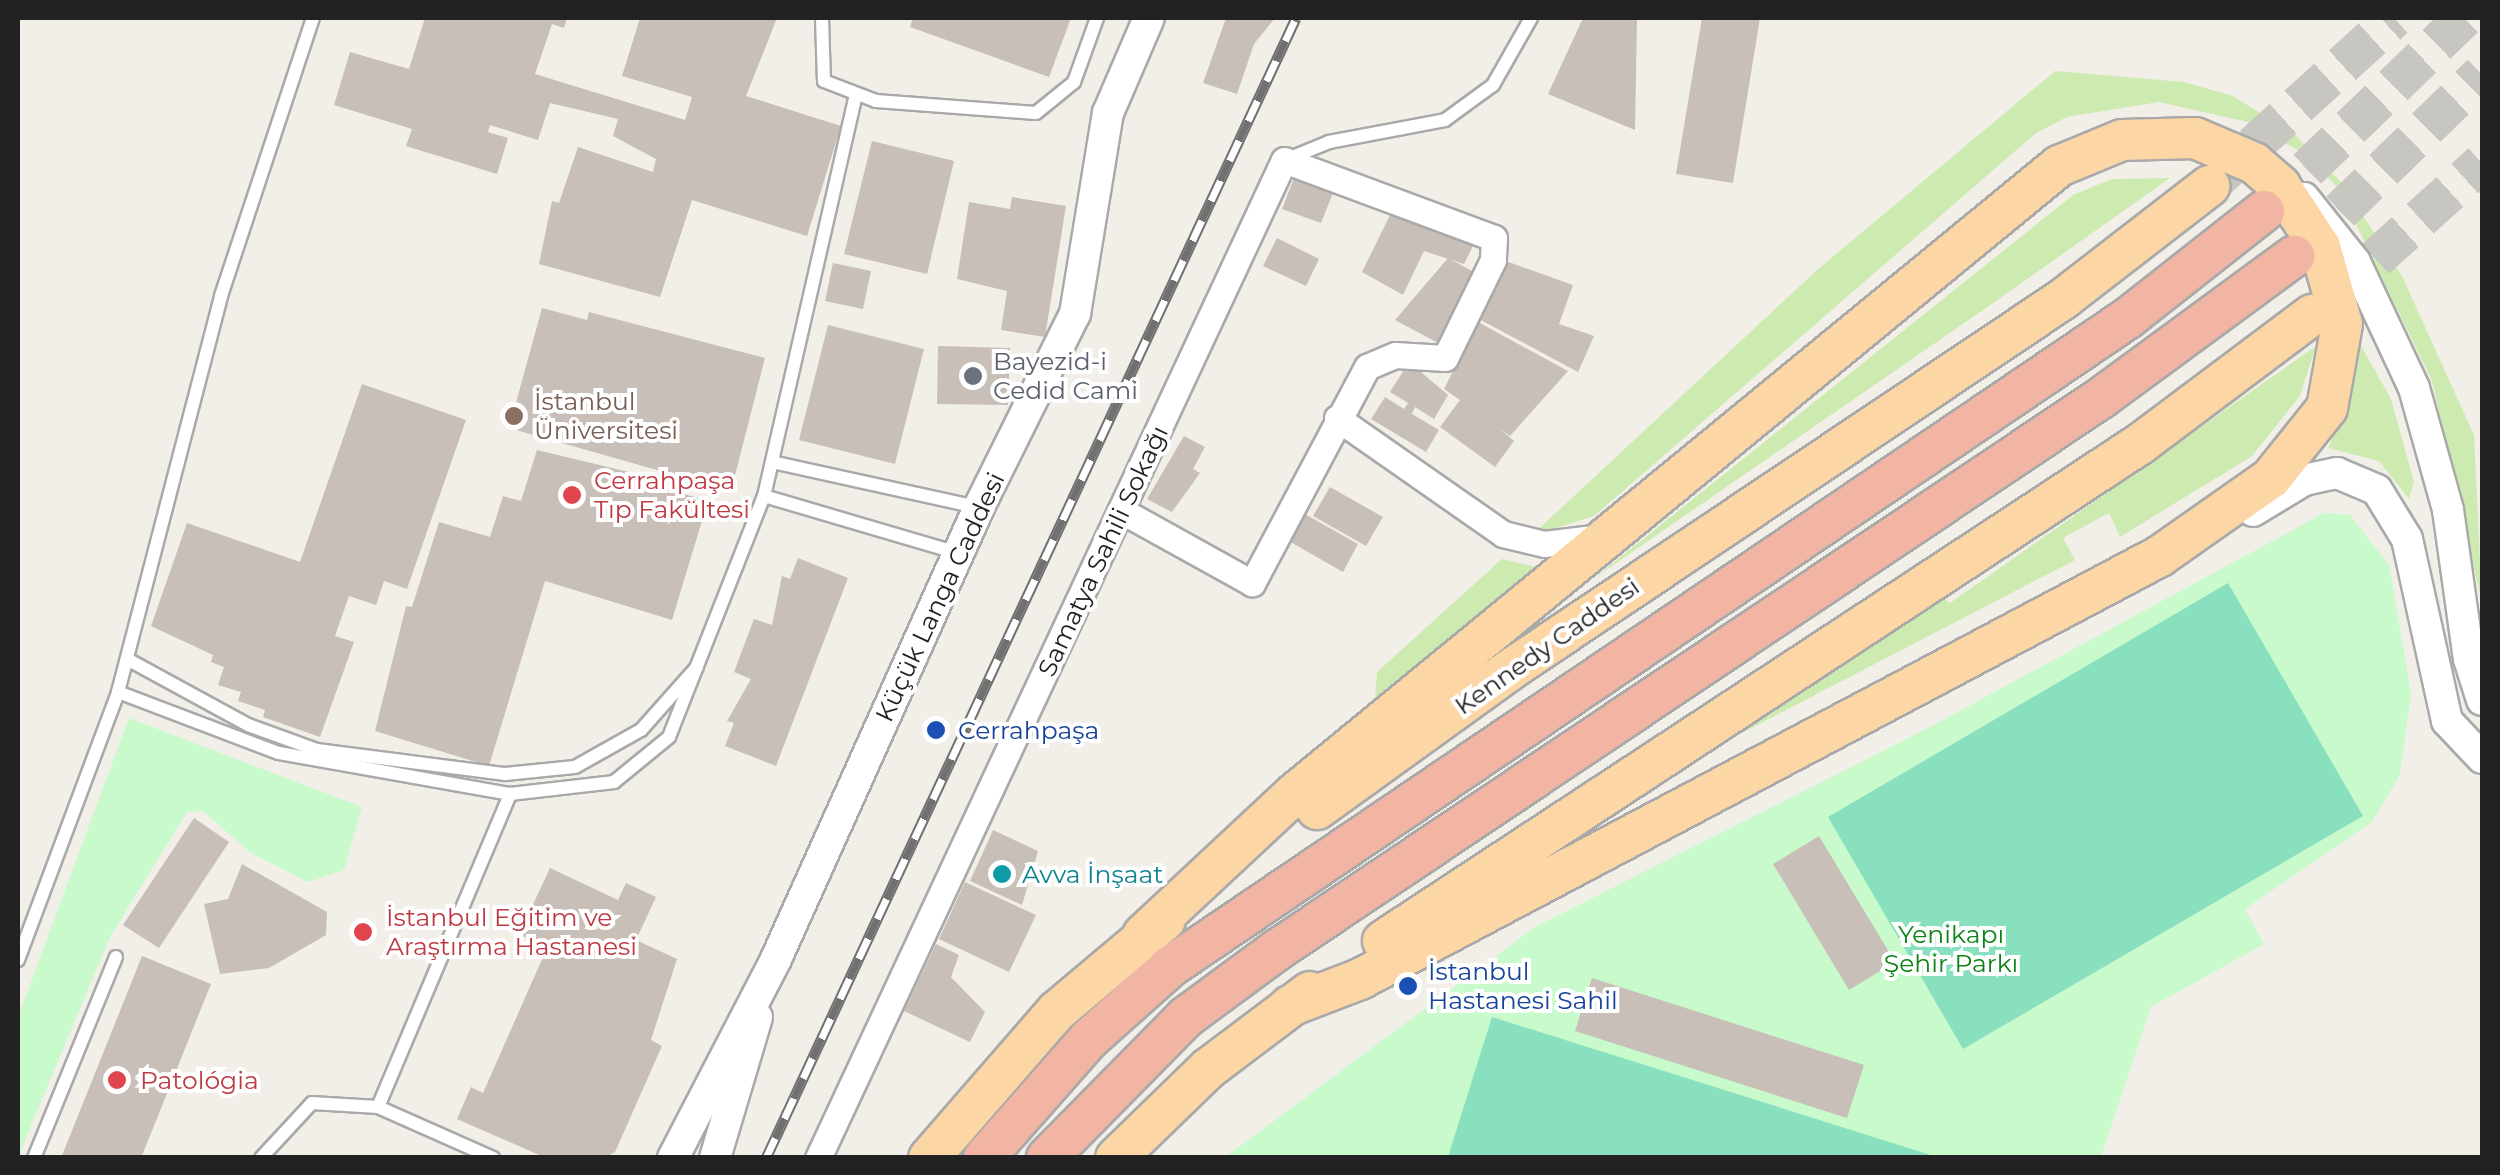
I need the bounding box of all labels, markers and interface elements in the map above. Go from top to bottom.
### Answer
place label: Bayezid-i Cedid Cami [993,347,1138,406]
marker: Bayezid-i Cedid Cami [962,365,984,387]
place label: İstanbul Üniversitesi [534,387,678,446]
marker: İstanbul Üniversitesi [503,405,525,427]
street label: Samatya Sahili Sokağı [1032,421,1174,681]
place label: Cerrahpaşa Tıp Fakültesi [594,466,750,525]
street label: Küçük Langa Caddesi [869,468,1011,726]
marker: Cerrahpaşa Tıp Fakültesi [559,482,585,508]
street label: Kennedy Caddesi [1449,571,1645,721]
place label: Cerrahpaşa [958,715,1099,745]
marker: Cerrahpaşa [923,717,949,743]
place label: Avva İnşaat [1022,859,1163,889]
marker: Avva İnşaat [991,863,1013,885]
place label: İstanbul Eğitim ve Araştırma Hastanesi [386,903,637,962]
marker: İstanbul Eğitim ve Araştırma Hastanesi [350,919,376,945]
park label: Yenikapı Şehir Parkı [1884,920,2018,979]
place label: İstanbul Hastanesi Sahil [1428,957,1618,1016]
marker: İstanbul Hastanesi Sahil [1397,975,1419,997]
place label: Patológia [140,1065,259,1095]
marker: Patológia [104,1067,130,1093]

